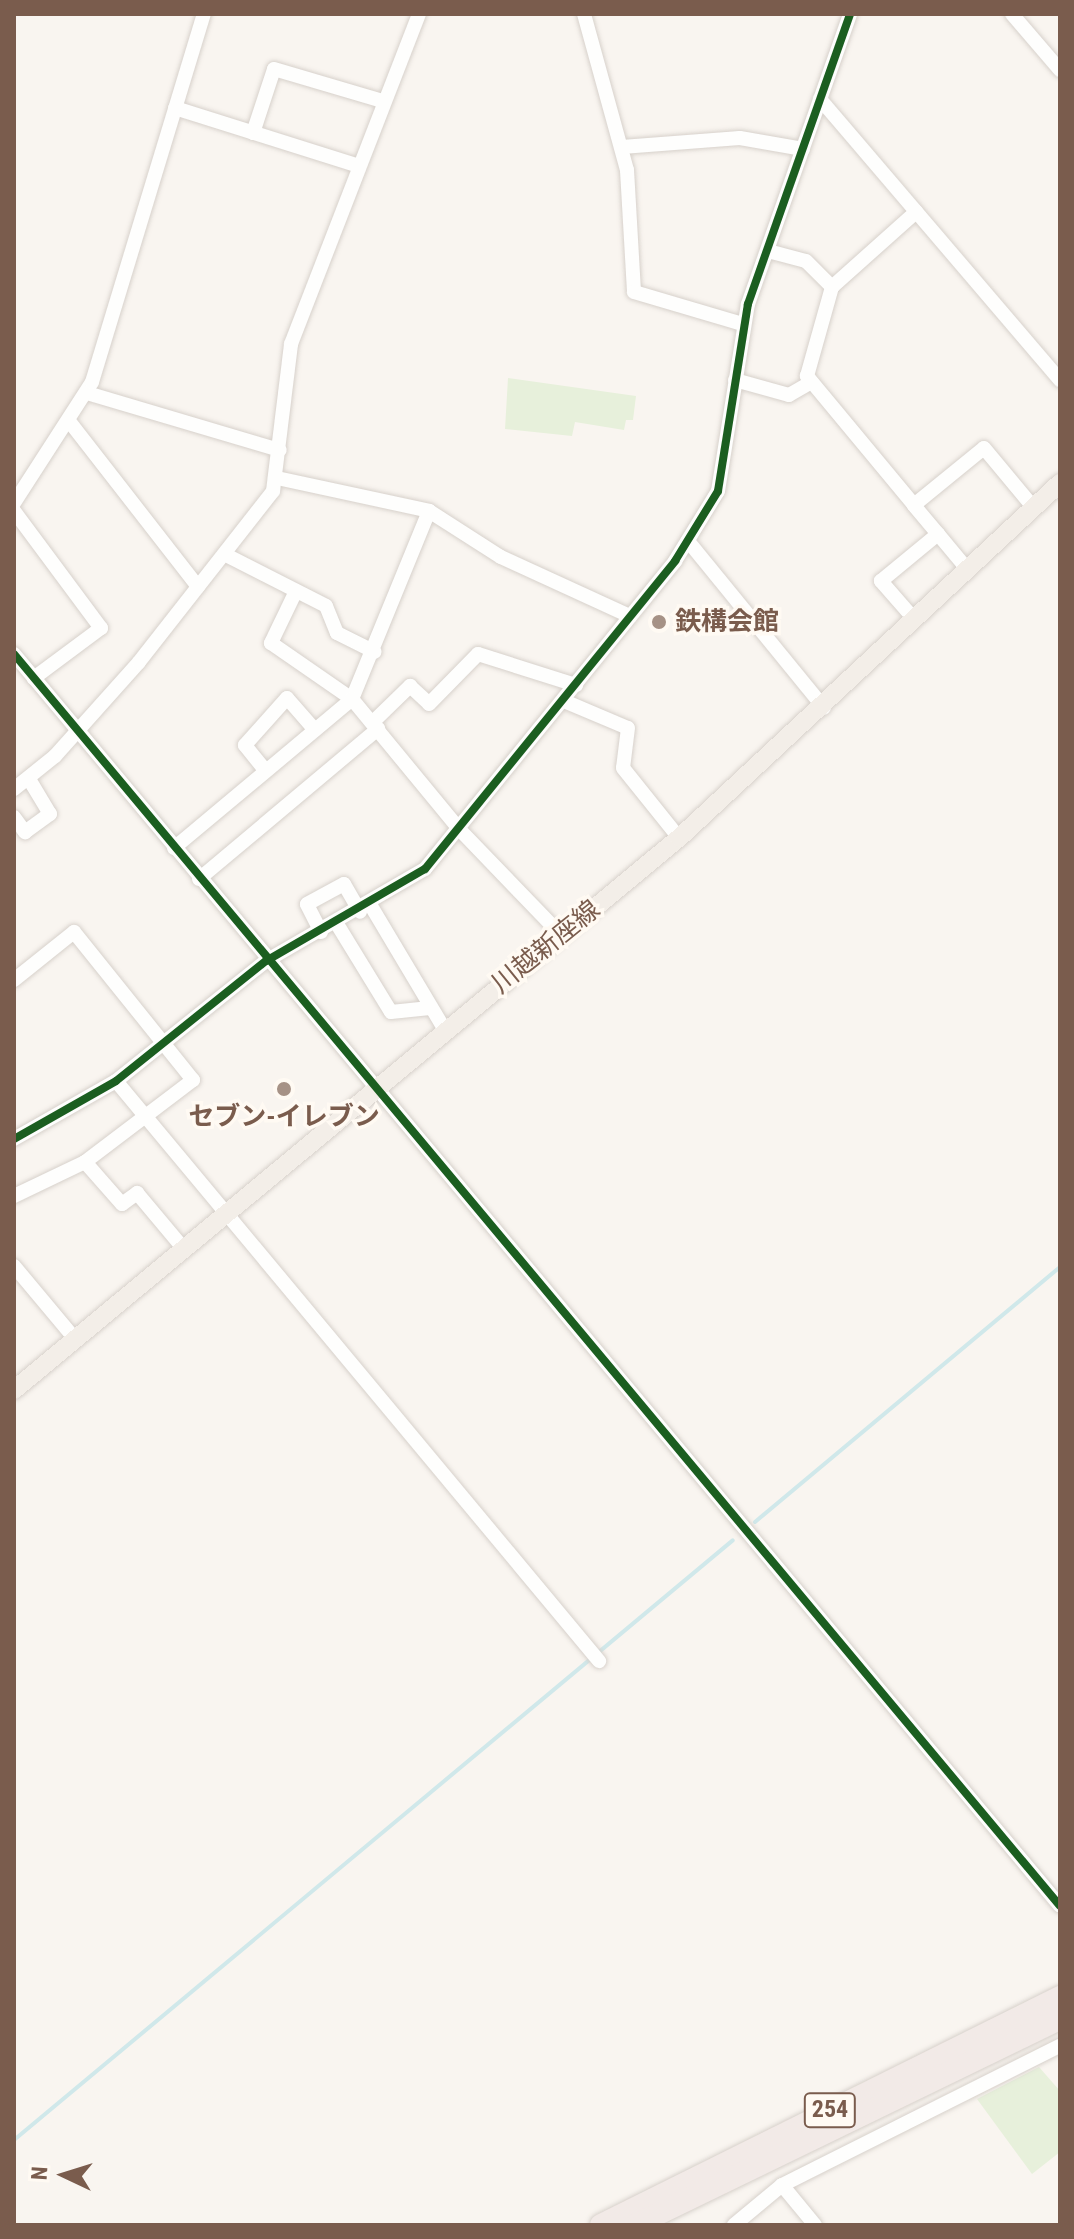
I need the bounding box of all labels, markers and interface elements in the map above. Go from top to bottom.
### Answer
place label: 鉄構会館 [675,606,779,638]
marker: 鉄構会館 [650,613,668,631]
street label: 川越新座線 [486,894,606,1000]
marker: セブン-イレブン [275,1080,293,1098]
place label: セブン-イレブン [188,1101,380,1133]
road number: 254 [802,2090,858,2130]
north arrow [24,2135,104,2215]
text: N [27,2166,52,2181]

